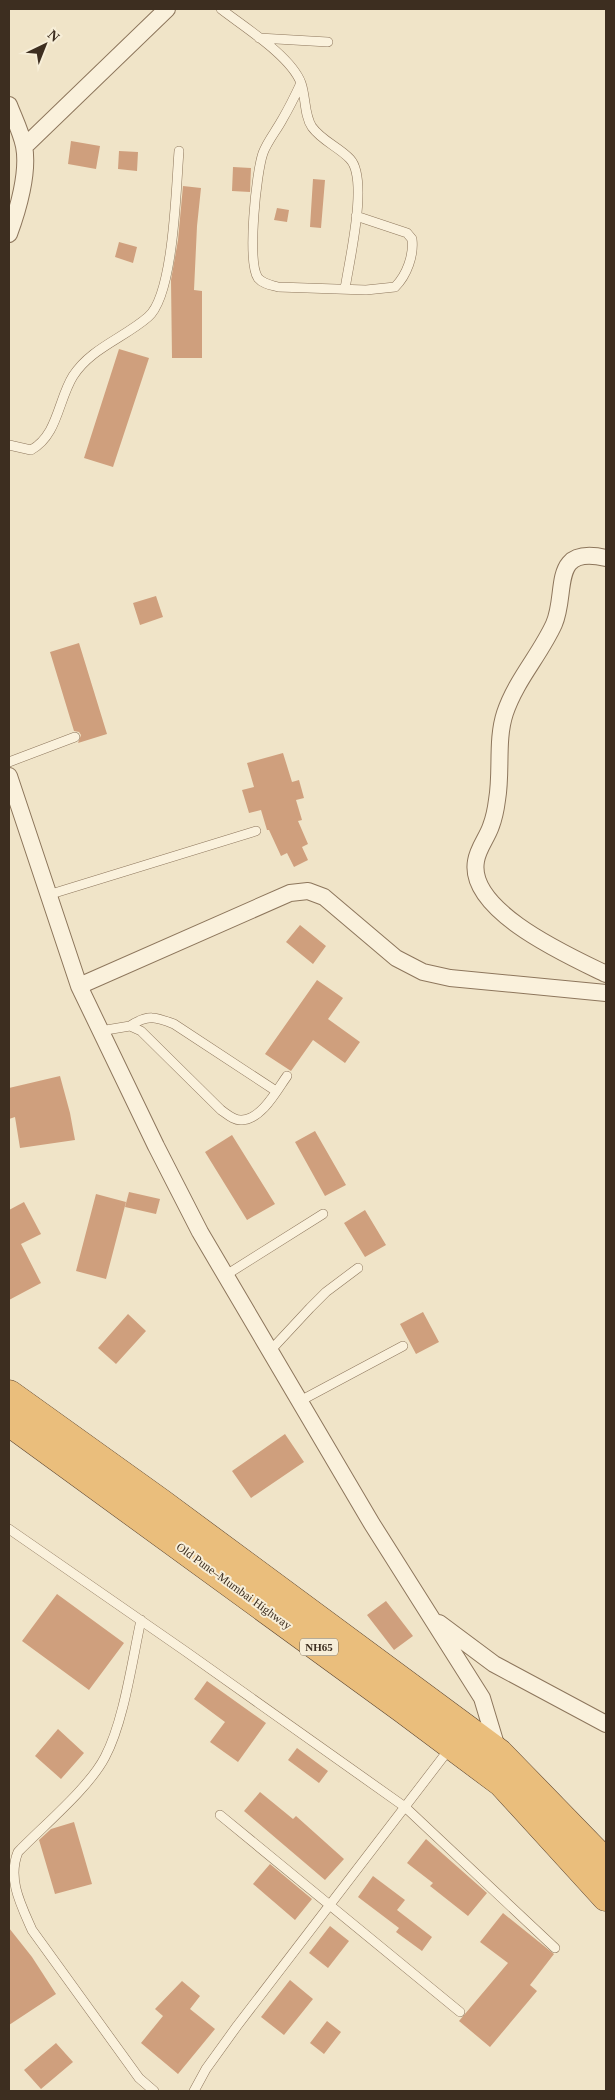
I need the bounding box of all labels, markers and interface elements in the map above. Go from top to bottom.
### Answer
north arrow [20,20,70,70]
text: N [45,27,62,45]
street label: Old Pune–Mumbai Highway [174,1540,294,1632]
road number: NH65 [300,1638,338,1655]

